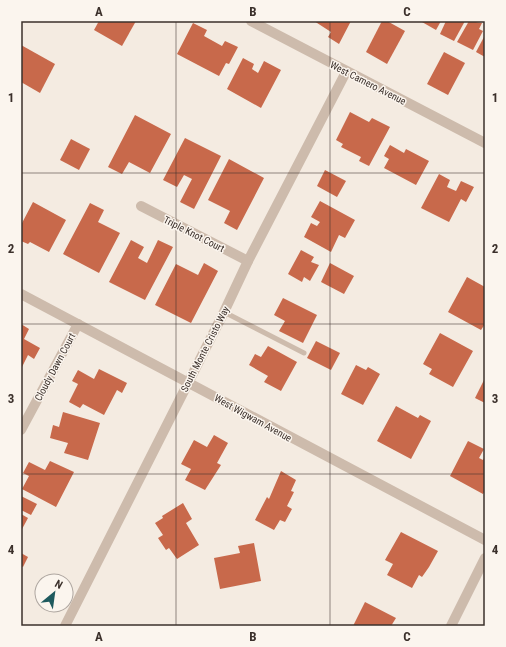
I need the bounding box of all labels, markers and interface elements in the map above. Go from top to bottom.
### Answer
text: A [95,4,103,19]
text: B [249,4,257,19]
text: C [403,4,411,19]
street label: West Camero Avenue [328,59,408,107]
text: 1 [8,90,14,105]
text: 1 [492,90,498,105]
street label: Triple Knot Court [162,214,226,254]
text: 2 [8,241,15,256]
text: 2 [492,241,499,256]
street label: South Monte Cristo Way [179,304,231,394]
street label: Cloudy Dawn Court [33,331,78,403]
text: 3 [8,391,14,406]
text: 3 [492,391,498,406]
street label: West Wigwam Avenue [212,392,294,444]
text: 4 [8,542,15,557]
text: 4 [492,542,499,557]
north arrow [34,573,74,613]
text: N [53,577,65,592]
text: A [95,629,103,644]
text: B [249,629,257,644]
text: C [403,629,411,644]

